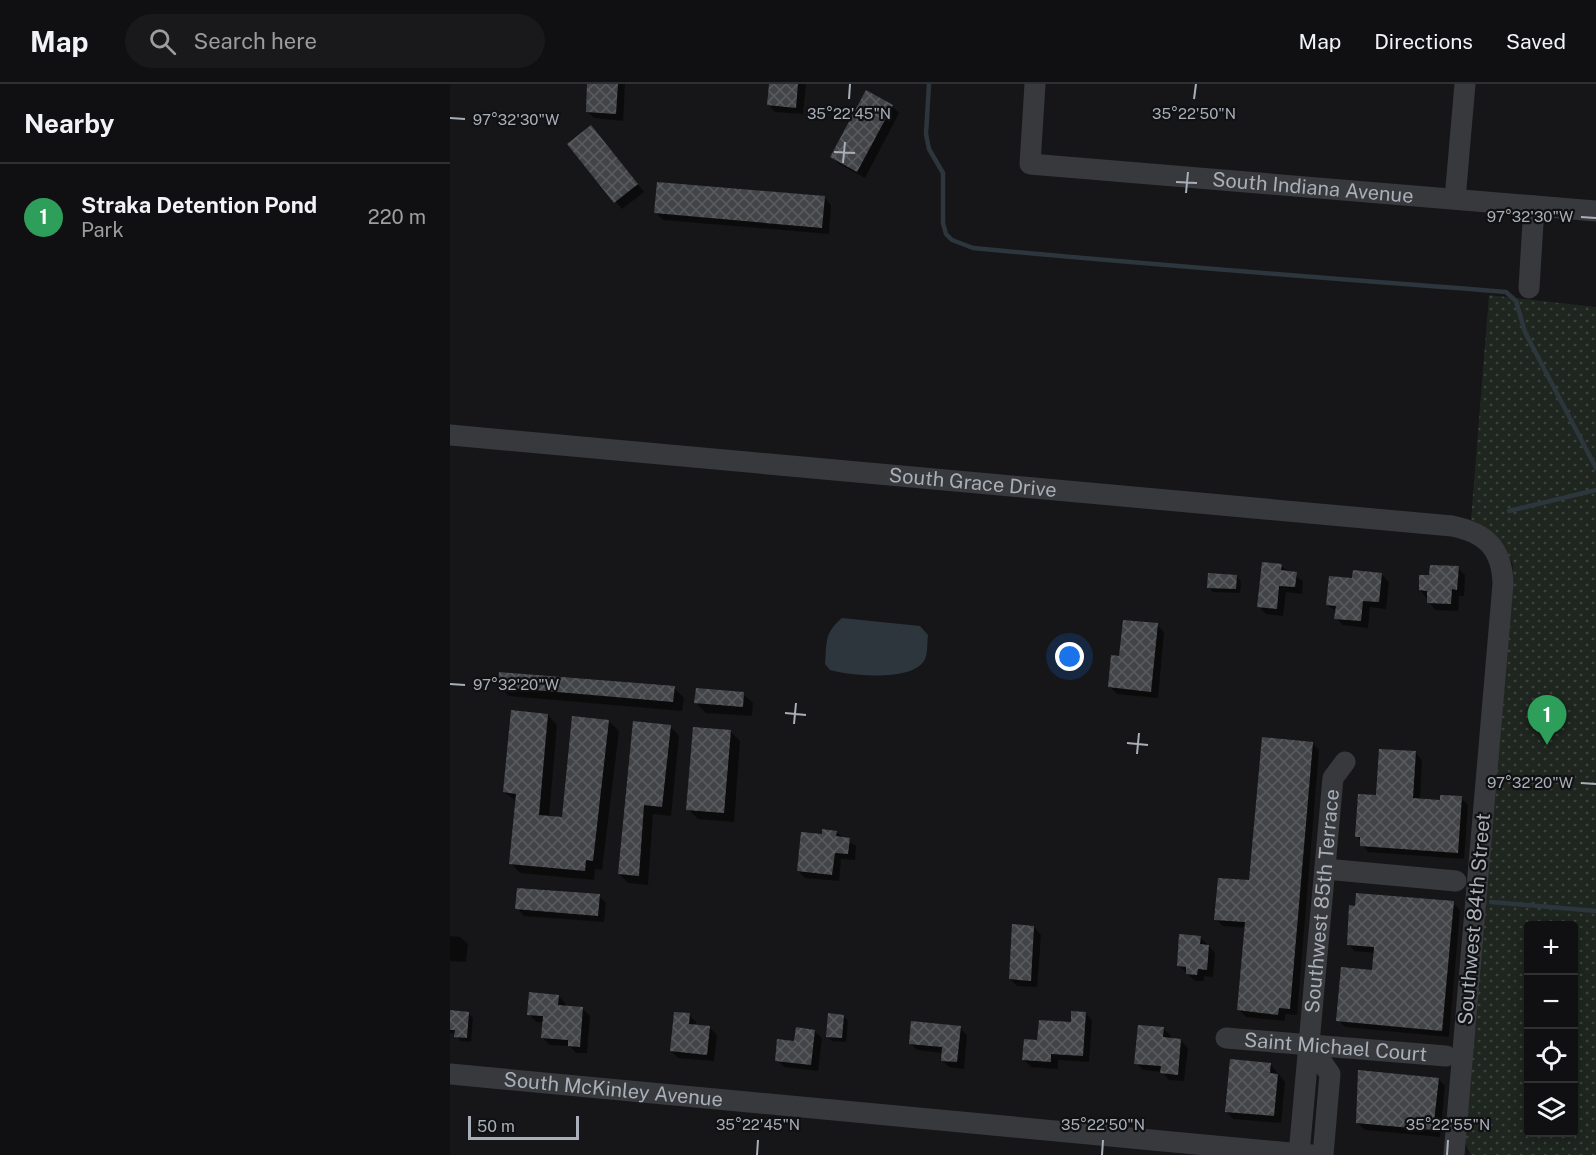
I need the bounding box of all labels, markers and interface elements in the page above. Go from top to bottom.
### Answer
search box [125,14,545,68]
text: Map [30,25,89,58]
icon: search [146,25,179,58]
text: Search here [194,28,317,54]
text: Map [1299,29,1341,54]
text: Directions [1374,29,1473,54]
text: Saved [1506,29,1566,54]
text: 35°22'45"N [807,105,891,122]
text: 35°22'50"N [1152,105,1236,122]
text: Nearby [24,108,114,139]
text: 97°32'30"W [473,111,559,128]
street label: South Indiana Avenue [1211,167,1415,208]
text: Straka Detention Pond [81,192,317,218]
text: 1 [39,205,48,229]
text: 220 m [368,205,426,229]
text: 97°32'30"W [1487,208,1573,225]
text: Park [81,218,124,242]
street label: South Grace Drive [888,463,1058,502]
your location [1055,642,1084,671]
text: 97°32'20"W [473,676,559,693]
pin: 1 [1528,696,1566,745]
text: 97°32'20"W [1487,774,1573,791]
street label: Southwest 85th Terrace [1300,788,1344,1014]
street label: Southwest 84th Street [1453,812,1495,1026]
map controls [1524,921,1578,1137]
button: + [1524,921,1578,975]
button: − [1524,975,1578,1029]
street label: Saint Michael Court [1243,1028,1428,1066]
button: locate [1524,1029,1578,1083]
street label: South McKinley Avenue [503,1067,724,1112]
button: layers [1524,1083,1578,1137]
scale bar [468,1113,579,1140]
text: 35°22'45"N [716,1116,800,1133]
text: 35°22'50"N [1061,1116,1145,1133]
text: 35°22'55"N [1406,1116,1490,1133]
text: 50 m [477,1117,515,1136]

